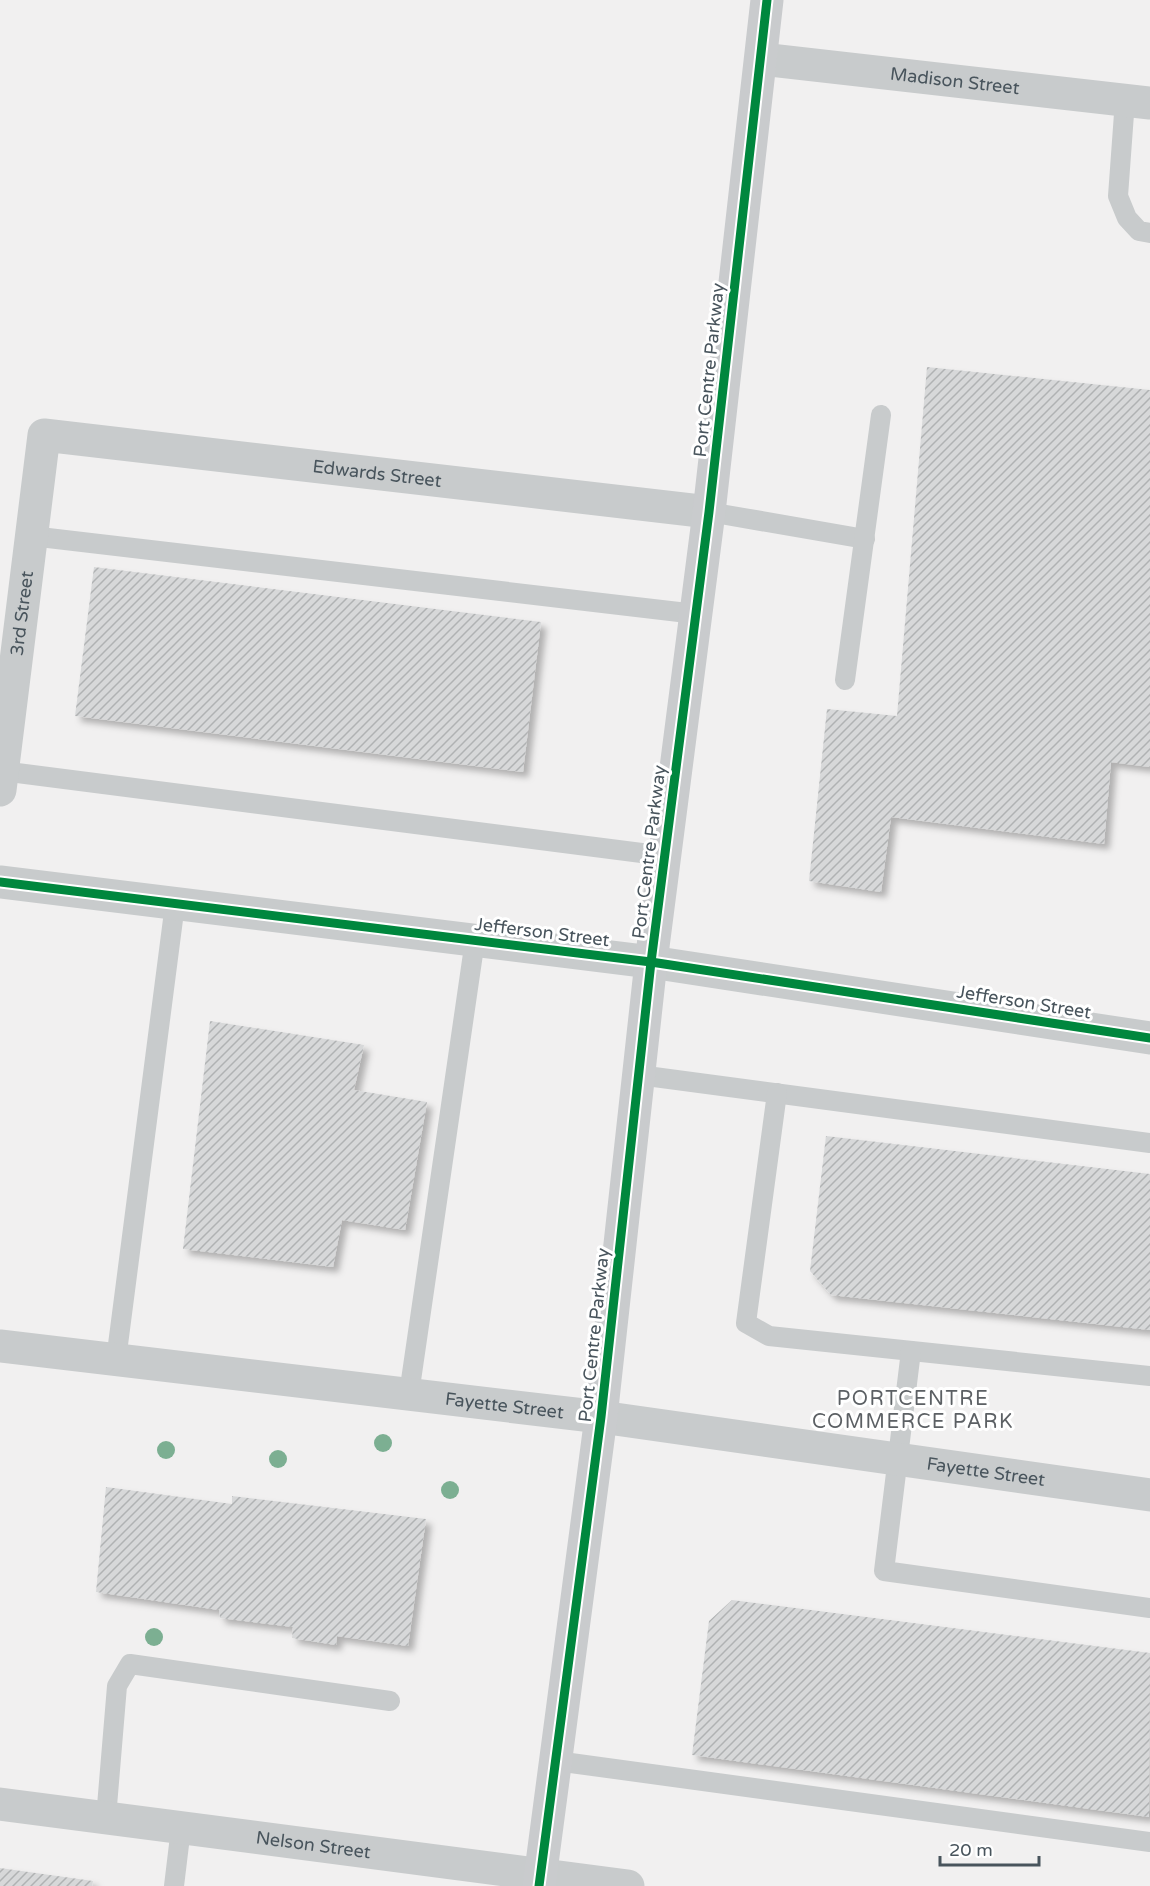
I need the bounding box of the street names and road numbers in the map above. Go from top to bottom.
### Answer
street label: Madison Street [889,63,1021,99]
street label: Port Centre Parkway [689,282,729,458]
street label: Edwards Street [311,455,443,492]
street label: 3rd Street [6,569,38,657]
street label: Port Centre Parkway [627,763,671,940]
street label: Jefferson Street [473,913,611,951]
street label: Jefferson Street [955,981,1093,1023]
street label: Port Centre Parkway [574,1247,614,1423]
street label: Fayette Street [444,1388,565,1424]
street label: Fayette Street [925,1452,1047,1491]
street label: Nelson Street [255,1827,372,1863]

